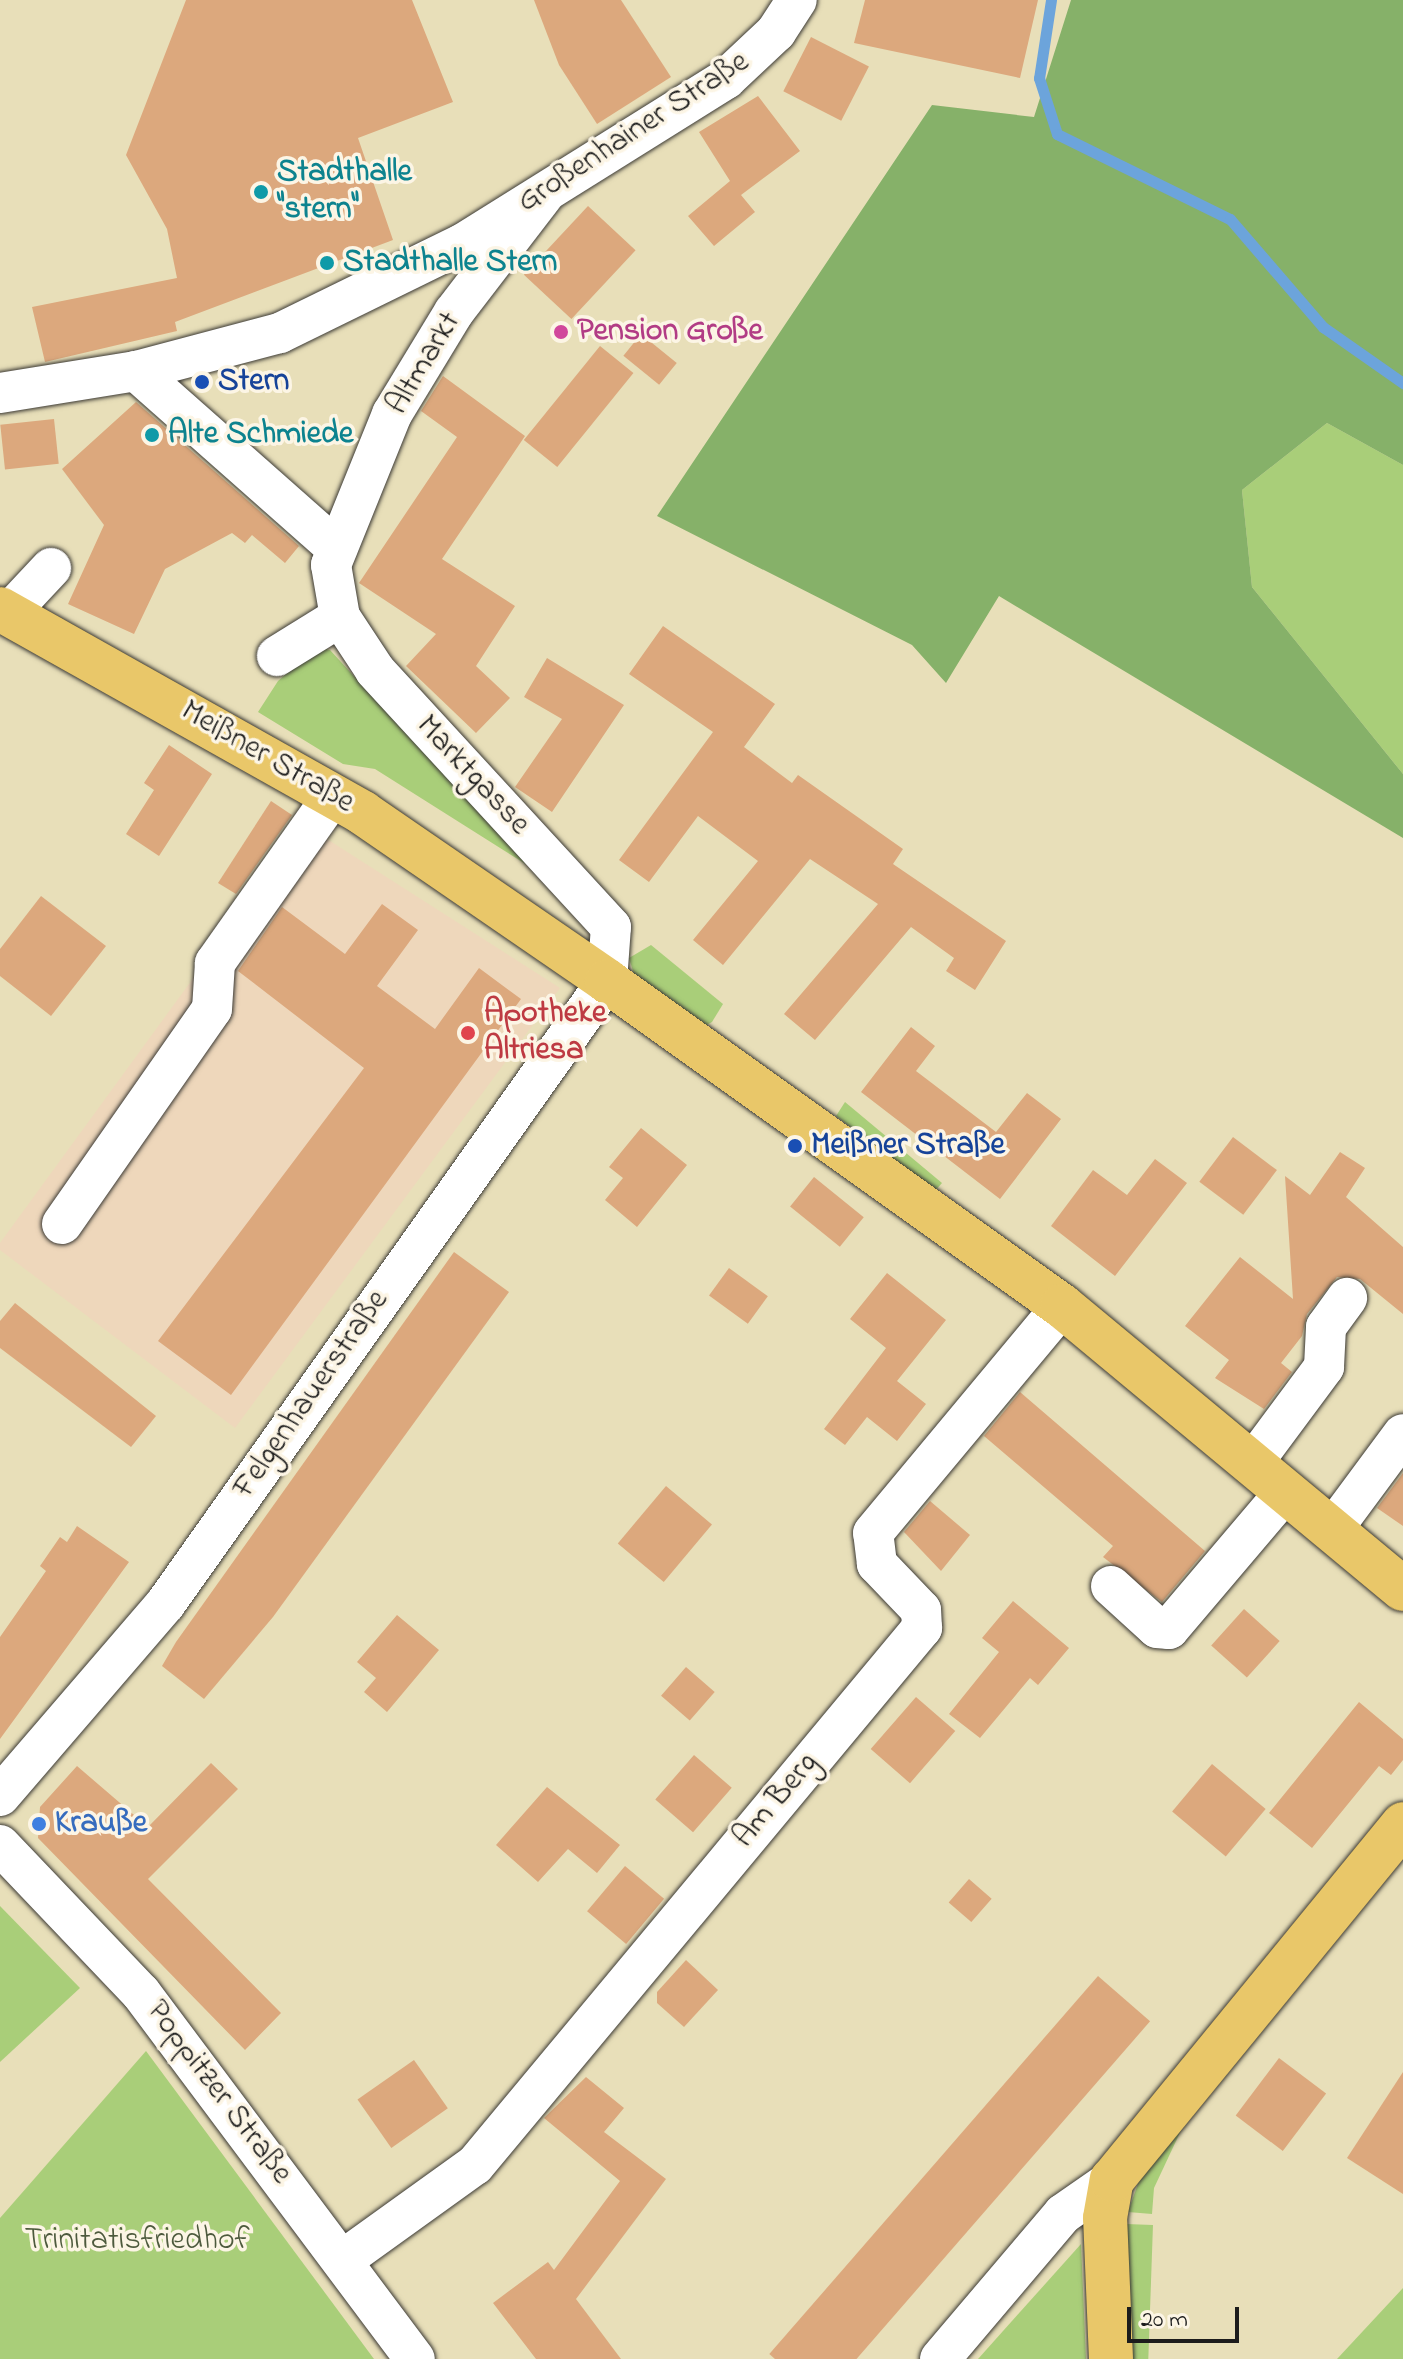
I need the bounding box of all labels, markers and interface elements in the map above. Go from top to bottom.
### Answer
street label: Großenhainer Straße [511,44,757,222]
place label: Stadthalle "stern" [277,155,412,230]
marker: Stadthalle "stern" [252,183,270,201]
place label: Stadthalle Stern [343,244,557,282]
marker: Stadthalle Stern [318,254,336,272]
street label: Altmarkt [380,306,470,422]
place label: Pension Große [577,313,763,351]
marker: Pension Große [552,323,570,341]
place label: Stern [218,363,289,401]
marker: Stern [193,373,211,391]
place label: Alte Schmiede [168,416,353,454]
marker: Alte Schmiede [143,426,161,444]
street label: Meißner Straße [173,693,361,823]
street label: Marktgasse [407,708,537,844]
place label: Apotheke Altriesa [484,996,606,1071]
marker: Apotheke Altriesa [459,1024,477,1042]
place label: Meißner Straße [811,1127,1005,1165]
marker: Meißner Straße [786,1137,804,1155]
street label: Felgenhauerstraße [226,1284,398,1506]
street label: Am Berg [726,1745,828,1857]
place label: Krauße [55,1805,147,1843]
marker: Krauße [30,1815,48,1833]
street label: Poppitzer Straße [137,1994,299,2192]
park label: Trinitatisfriedhof [25,2222,249,2260]
scale bar [1131,2291,1243,2341]
text: 20 m [1141,2303,1188,2338]

